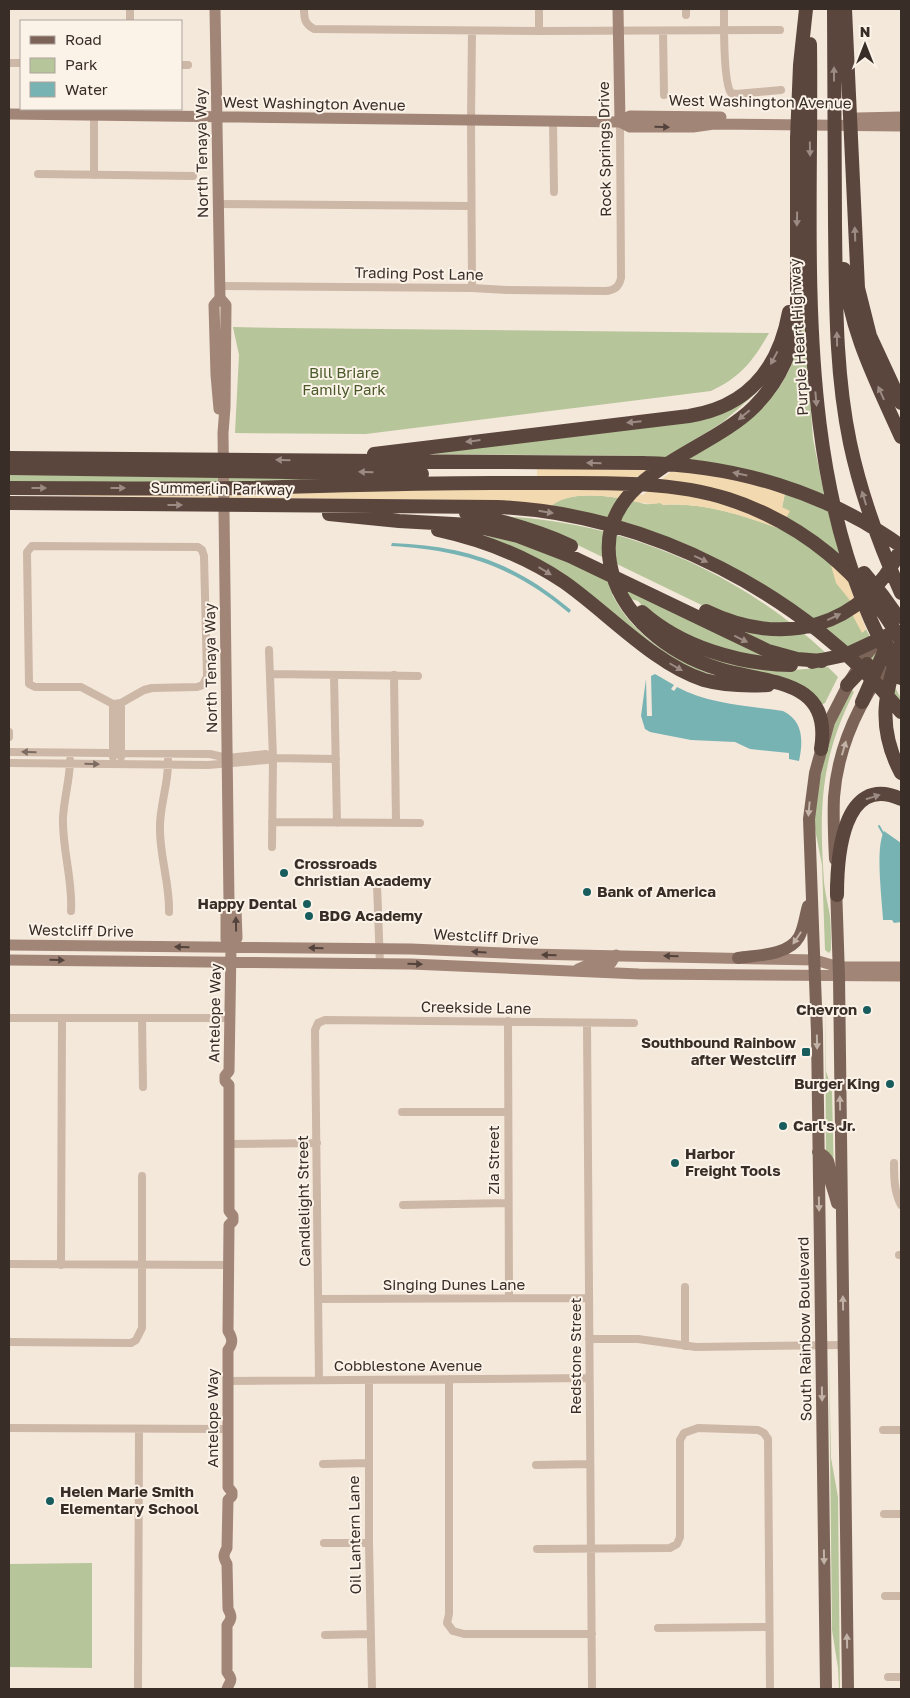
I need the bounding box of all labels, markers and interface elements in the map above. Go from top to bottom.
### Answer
legend [20,20,182,110]
north arrow [840,20,890,70]
text: N [860,23,870,40]
text: Road [65,30,102,48]
text: Park [65,55,98,73]
one-way arrow [830,65,838,81]
text: Water [65,80,108,98]
street label: Rock Springs Drive [594,81,614,217]
street label: North Tenaya Way [191,87,211,218]
street label: West Washington Avenue [668,90,852,112]
street label: West Washington Avenue [222,92,406,114]
one-way arrow [654,123,670,131]
one-way arrow [806,141,814,157]
one-way arrow [793,211,801,227]
one-way arrow [851,226,859,242]
street label: Purple Heart Highway [785,257,811,416]
street label: Trading Post Lane [354,263,484,283]
one-way arrow [833,330,841,346]
one-way arrow [770,351,778,366]
park label: Bill Briare Family Park [302,363,386,398]
one-way arrow [877,386,885,400]
one-way arrow [813,391,821,407]
one-way arrow [738,410,751,421]
one-way arrow [626,418,642,426]
one-way arrow [464,437,480,445]
one-way arrow [274,456,290,464]
one-way arrow [586,459,602,467]
one-way arrow [358,468,374,476]
one-way arrow [732,470,748,478]
street label: Summerlin Parkway [151,478,294,498]
one-way arrow [31,484,47,492]
one-way arrow [111,484,127,492]
one-way arrow [860,491,868,506]
one-way arrow [167,501,183,509]
one-way arrow [538,509,554,517]
one-way arrow [694,555,708,563]
one-way arrow [539,566,552,575]
street label: North Tenaya Way [200,602,220,733]
one-way arrow [827,613,841,621]
one-way arrow [734,635,748,643]
one-way arrow [669,663,683,671]
one-way arrow [840,741,848,756]
one-way arrow [21,748,37,756]
one-way arrow [85,760,101,768]
one-way arrow [866,792,881,800]
one-way arrow [805,801,813,817]
place label: Crossroads Christian Academy [294,854,431,889]
marker: Crossroads Christian Academy [278,867,290,879]
place label: Bank of America [597,882,716,900]
marker: Bank of America [581,886,593,898]
place label: Happy Dental [198,894,297,912]
marker: Happy Dental [301,898,313,910]
place label: BDG Academy [319,906,423,924]
marker: BDG Academy [303,910,315,922]
one-way arrow [232,916,240,932]
street label: Westcliff Drive [28,920,134,940]
street label: Westcliff Drive [433,924,539,948]
one-way arrow [792,931,802,945]
one-way arrow [174,943,190,951]
one-way arrow [308,944,324,952]
one-way arrow [471,947,487,955]
one-way arrow [540,950,556,958]
one-way arrow [663,952,679,960]
one-way arrow [50,956,66,964]
one-way arrow [407,960,423,968]
street label: Antelope Way [204,962,224,1063]
street label: Creekside Lane [421,997,532,1017]
place label: Chevron [796,1000,857,1018]
marker: Chevron [861,1004,873,1016]
place label: Southbound Rainbow after Westcliff [641,1033,797,1068]
one-way arrow [813,1034,821,1050]
marker: Southbound Rainbow after Westcliff [800,1046,812,1058]
place label: Burger King [794,1074,880,1092]
marker: Burger King [884,1078,896,1090]
one-way arrow [836,1095,844,1111]
place label: Carl's Jr. [793,1116,856,1134]
marker: Carl's Jr. [777,1120,789,1132]
street label: Zia Street [484,1125,502,1195]
street label: Candlelight Street [293,1135,313,1267]
place label: Harbor Freight Tools [685,1144,781,1179]
marker: Harbor Freight Tools [669,1157,681,1169]
one-way arrow [815,1197,823,1213]
street label: South Rainbow Boulevard [793,1236,815,1422]
street label: Singing Dunes Lane [383,1275,526,1293]
one-way arrow [839,1295,847,1311]
street label: Redstone Street [566,1297,584,1415]
street label: Cobblestone Avenue [334,1356,483,1374]
street label: Antelope Way [203,1368,221,1468]
one-way arrow [818,1386,826,1402]
street label: Oil Lantern Lane [344,1475,364,1594]
place label: Helen Marie Smith Elementary School [60,1482,199,1517]
marker: Helen Marie Smith Elementary School [44,1495,56,1507]
one-way arrow [820,1549,828,1565]
one-way arrow [843,1632,851,1648]

